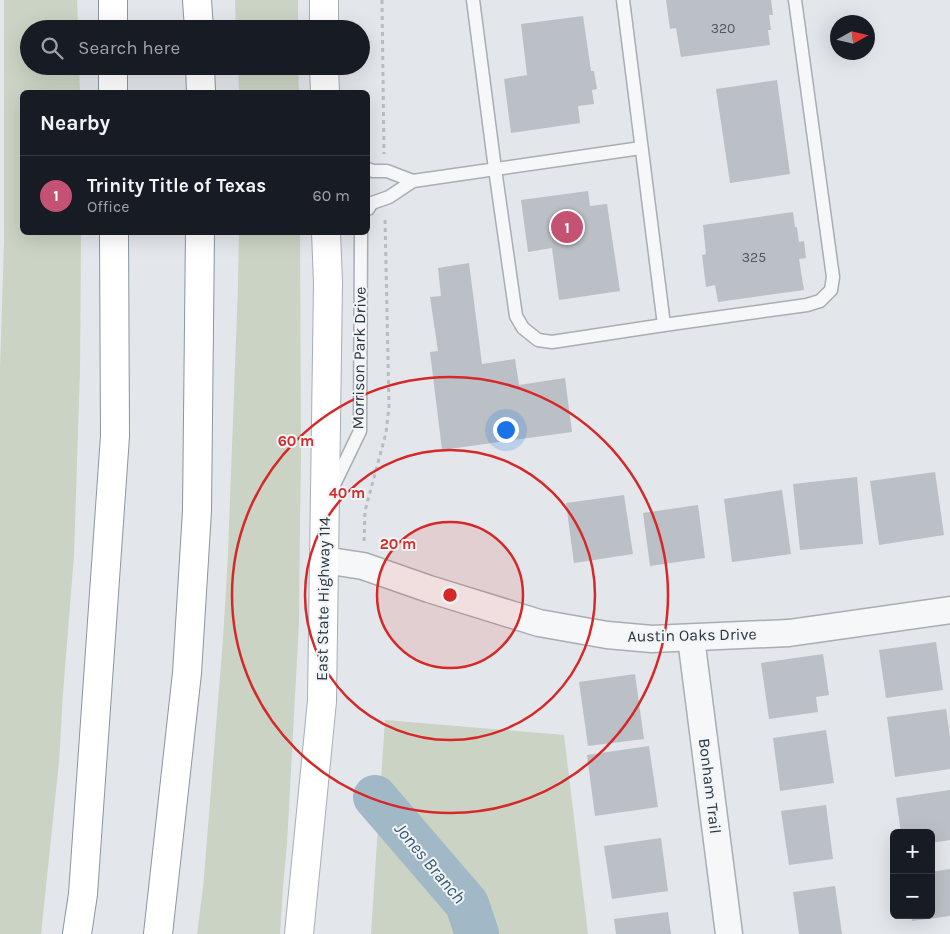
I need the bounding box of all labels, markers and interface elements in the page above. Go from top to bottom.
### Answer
north arrow [830,15,875,60]
search box [20,20,370,75]
house number: 320 [711,20,735,37]
icon: search [38,34,66,62]
text: Search here [78,37,180,59]
text: Nearby [40,111,110,135]
text: Trinity Title of Texas [87,175,266,197]
text: 1 [53,186,59,205]
text: 60 m [313,186,350,205]
text: Office [87,197,130,216]
pin: 1 [551,208,583,246]
house number: 325 [742,249,766,266]
street label: Morrison Park Drive [348,286,370,430]
your location [493,417,519,443]
text: 60 m [278,432,314,450]
text: 40 m [329,484,365,502]
street label: East State Highway 114 [312,517,334,681]
text: 20 m [380,535,416,553]
centre of rings [441,586,459,604]
street label: Austin Oaks Drive [627,624,757,646]
street label: Bonham Trail [695,737,725,835]
water label: Jones Branch [390,818,470,908]
map controls [890,829,935,919]
button: + [890,829,935,874]
button: − [890,874,935,919]

